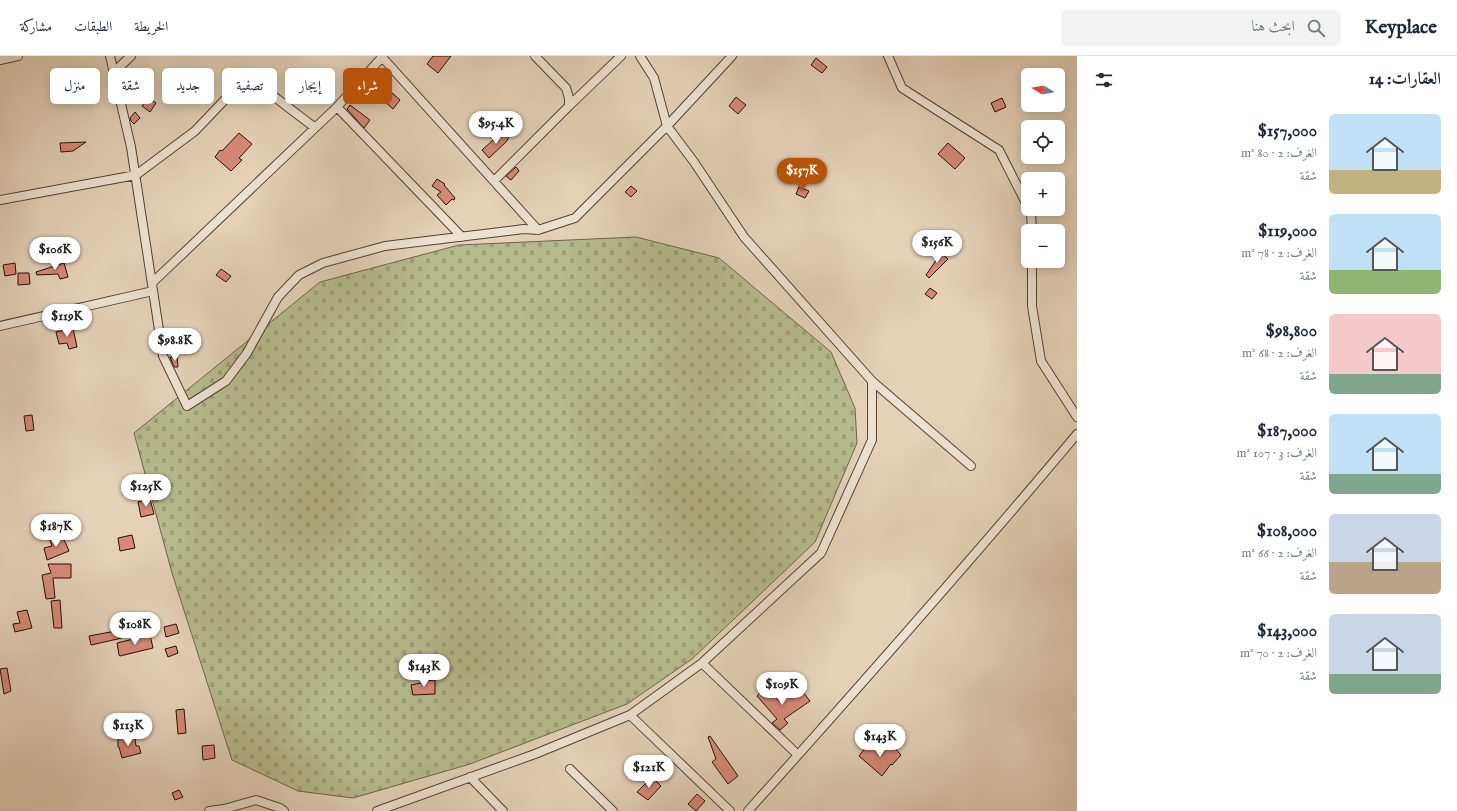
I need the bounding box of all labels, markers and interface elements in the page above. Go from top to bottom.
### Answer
search box [1061,10,1341,46]
text: Keyplace [1365,16,1437,40]
text: ابحث هنا [1251,17,1295,36]
icon: search [1305,17,1327,39]
text: مشاركة [20,18,52,36]
text: الطبقات [74,18,112,36]
text: الخريطة [134,18,168,36]
chip: منزل [50,68,100,104]
chip: شقة [108,68,154,104]
chip: جديد [162,68,214,104]
chip: تصفية [222,68,277,104]
chip: إيجار [285,68,335,104]
chip: شراء [343,68,392,104]
north arrow [1021,68,1065,112]
map controls [1021,68,1065,268]
icon: filters [1093,69,1115,91]
text: العقارات: 14 [1369,69,1441,90]
pin: $95.4K [463,111,529,145]
text: $95.4K [478,115,514,132]
button: locate [1021,120,1065,164]
text: $157,000 [1258,121,1317,142]
icon: home [1361,130,1409,178]
text: الغرف: 2 · 80 m² [1241,145,1317,162]
pin: $157K [774,158,830,192]
text: $157K [786,162,818,179]
text: شقة [1300,168,1317,185]
button: + [1021,172,1065,216]
text: $119,000 [1258,221,1317,242]
button: − [1021,224,1065,268]
pin: $156K [909,230,965,264]
icon: home [1361,230,1409,278]
text: $156K [921,234,953,251]
pin: $106K [27,237,83,271]
text: $106K [38,241,72,258]
text: الغرف: 2 · 78 m² [1241,245,1317,262]
text: شقة [1300,268,1317,285]
pin: $119K [39,304,95,338]
text: $119K [51,308,83,325]
text: $98,800 [1266,321,1317,342]
pin: $98.8K [142,328,208,362]
icon: home [1361,330,1409,378]
text: $98.8K [157,332,193,349]
text: الغرف: 2 · 68 m² [1242,345,1317,362]
text: شقة [1300,368,1317,385]
text: $187,000 [1257,421,1317,442]
icon: home [1361,430,1409,478]
text: الغرف: 3 · 107 m² [1236,445,1317,462]
text: شقة [1300,468,1317,485]
pin: $125K [118,474,174,508]
text: $125K [130,478,162,495]
pin: $187K [28,514,84,548]
text: $187K [40,518,72,535]
text: $108,000 [1257,521,1317,542]
icon: home [1361,530,1409,578]
text: الغرف: 2 · 66 m² [1242,545,1317,562]
text: شقة [1300,568,1317,585]
pin: $108K [107,612,163,646]
text: $108K [119,616,151,633]
text: $143,000 [1257,621,1317,642]
icon: home [1361,630,1409,678]
text: الغرف: 2 · 70 m² [1240,645,1317,662]
pin: $143K [396,654,452,688]
text: $143K [408,658,440,675]
text: شقة [1300,668,1317,685]
pin: $109K [754,672,810,706]
text: $109K [765,676,799,693]
pin: $113K [100,713,156,747]
text: $113K [112,717,144,734]
pin: $143K [852,724,908,758]
text: $143K [864,728,896,745]
pin: $121K [621,755,677,789]
text: $121K [633,759,665,776]

